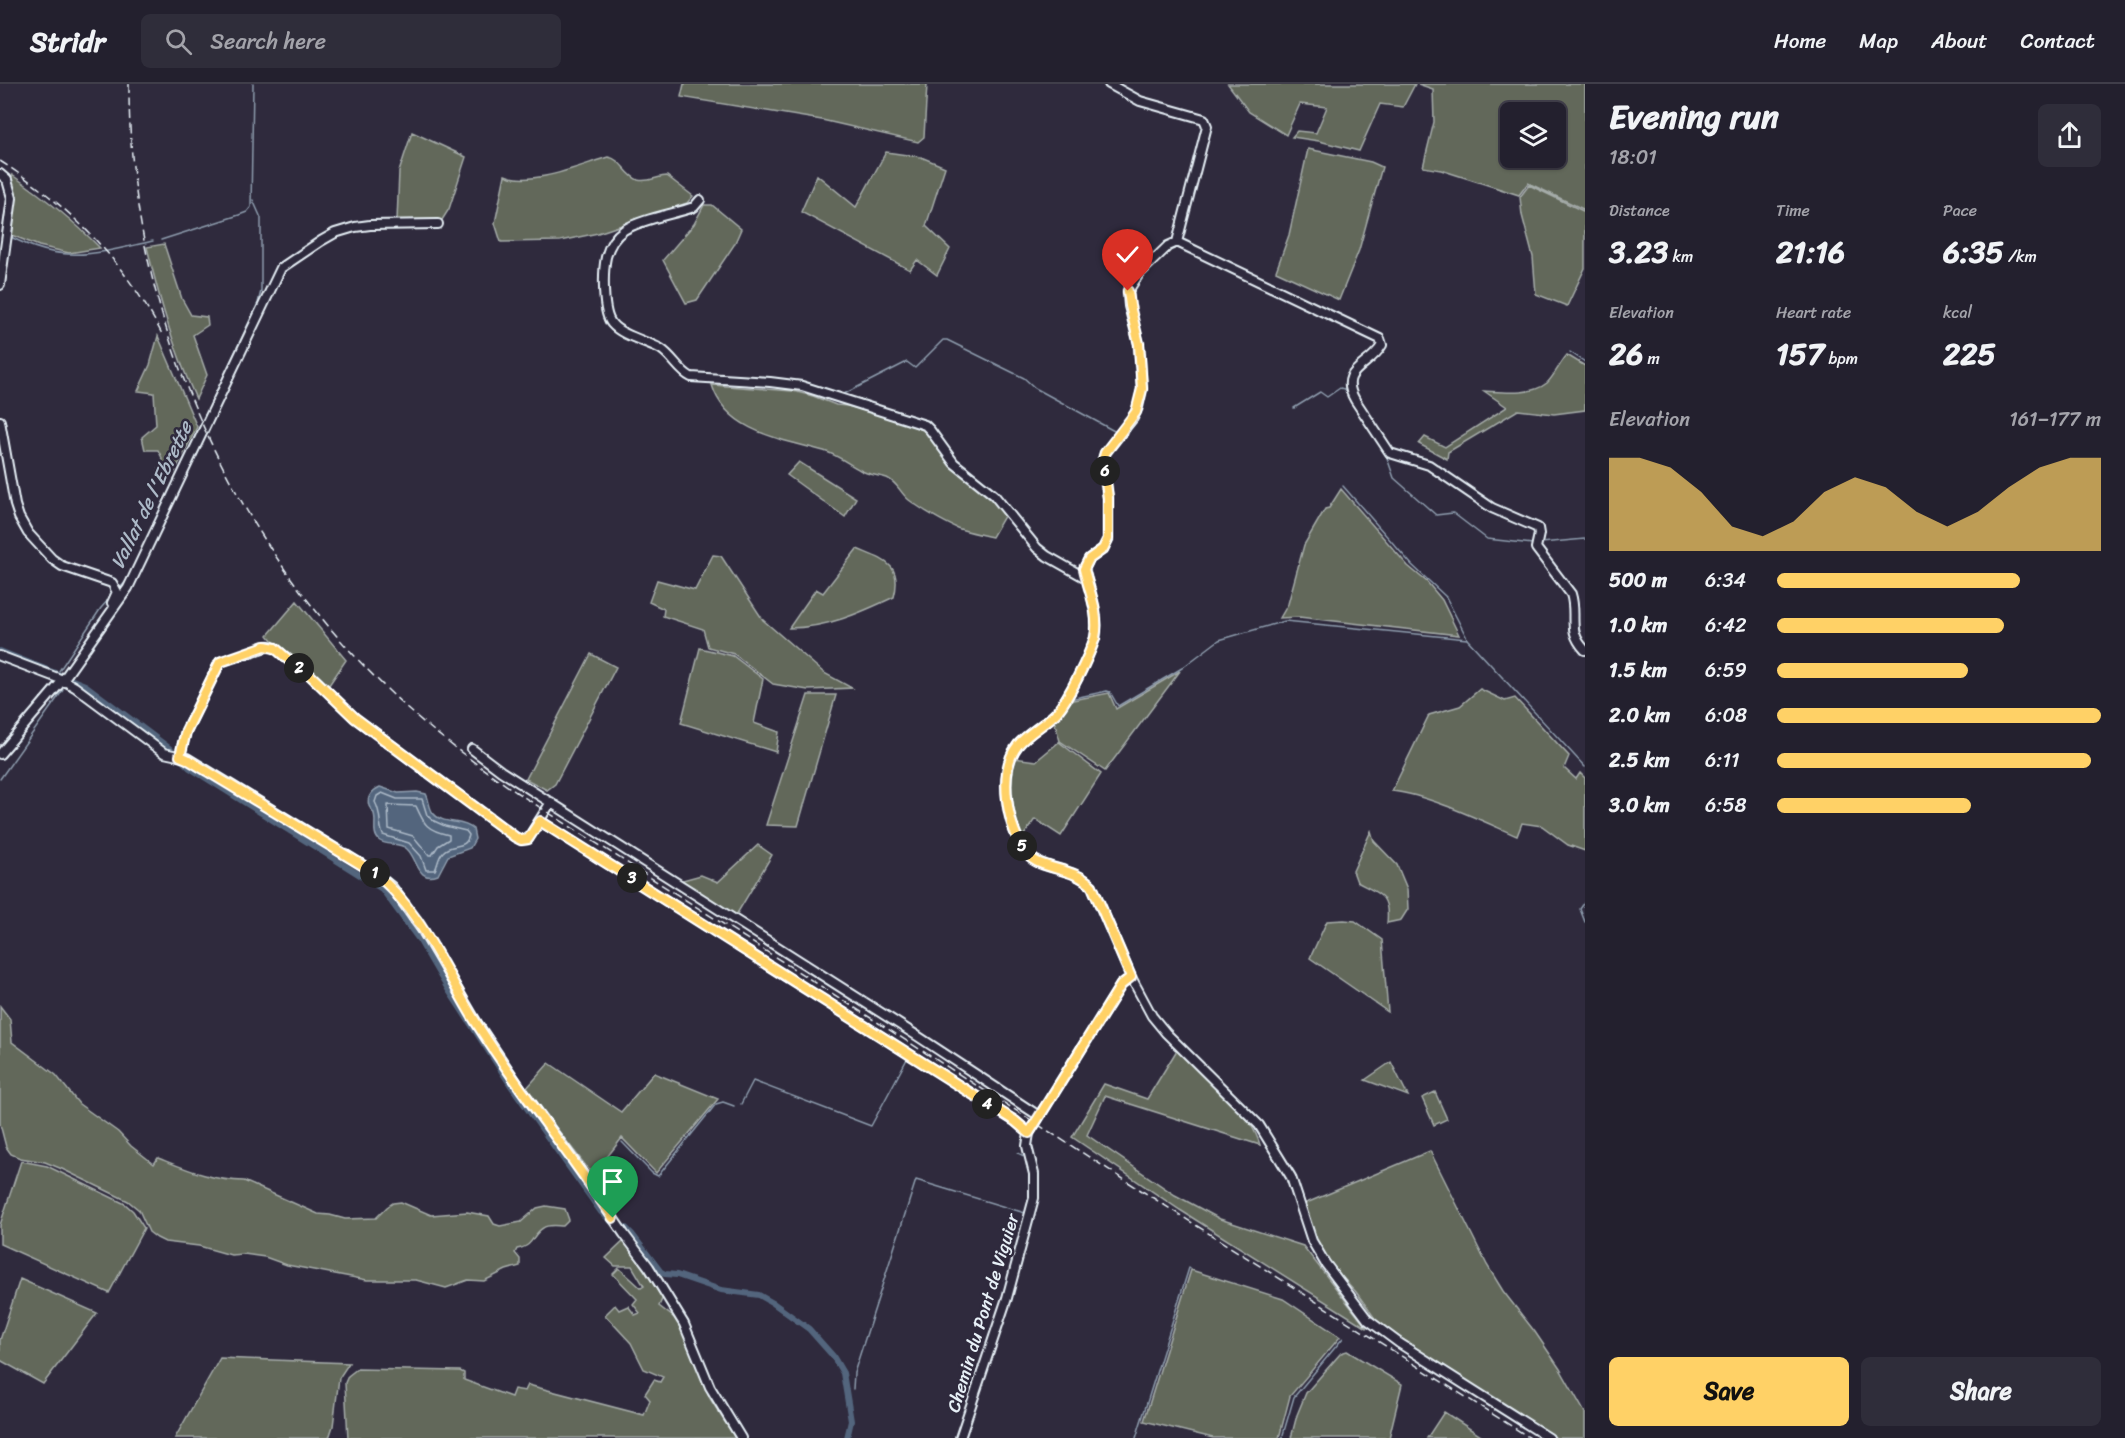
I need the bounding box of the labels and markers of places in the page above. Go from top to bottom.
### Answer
pin [1102,229,1153,291]
pin: 6 [1090,456,1120,486]
pin: 2 [284,653,314,683]
pin: 5 [1007,831,1037,861]
pin: 1 [360,858,390,888]
pin: 3 [617,863,647,893]
pin: 4 [972,1089,1002,1119]
pin [587,1156,638,1218]

